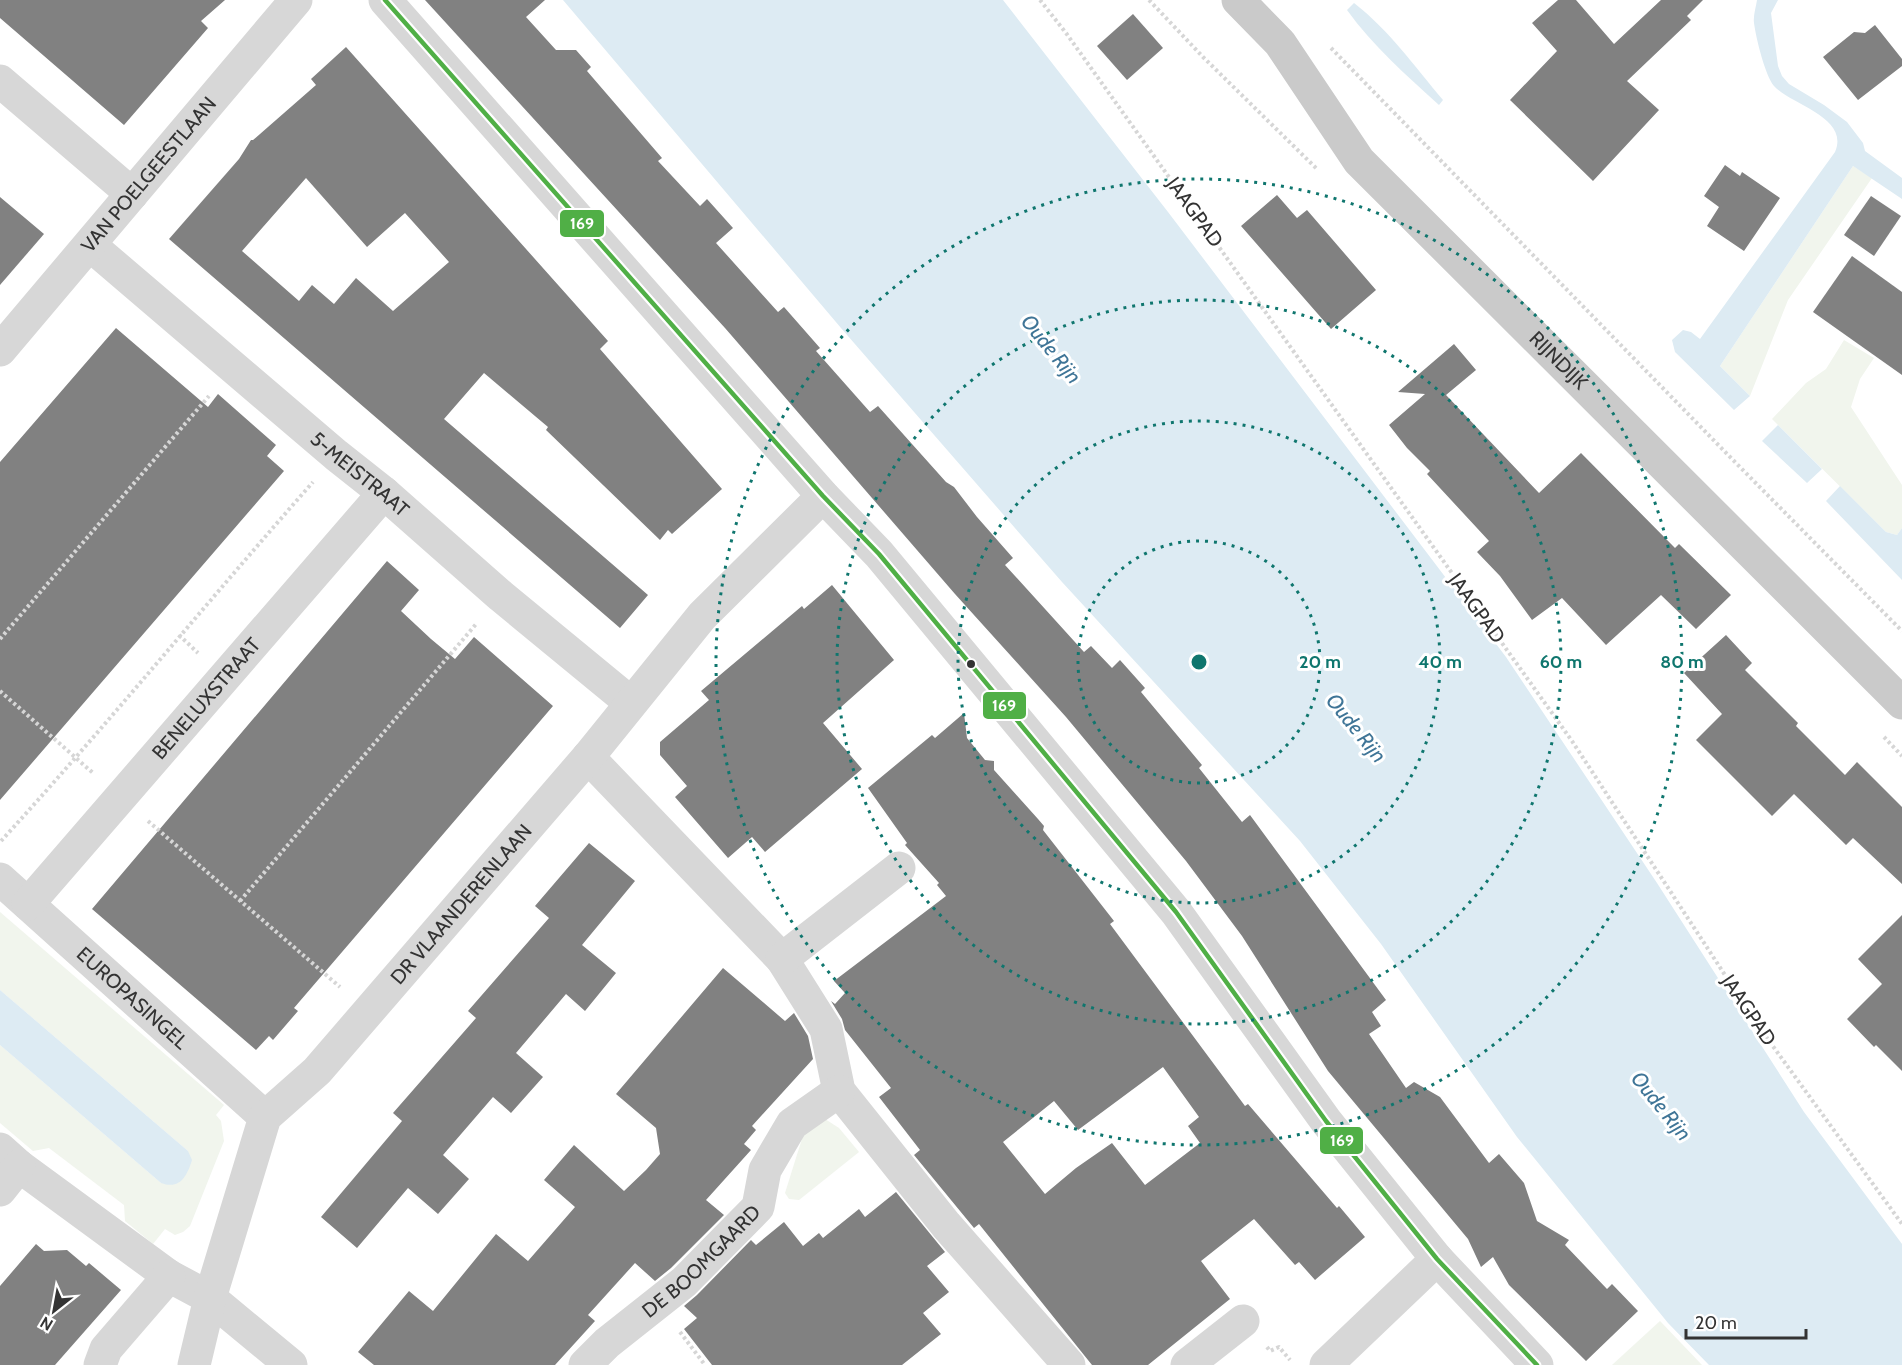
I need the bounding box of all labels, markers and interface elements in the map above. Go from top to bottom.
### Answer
street label: VAN POELGEESTLAAN [76,92,221,257]
street label: JAAGPAD [1161,172,1228,252]
line badge: 169 [559,209,605,238]
text: 169 [570,214,594,233]
water label: Oude Rijn [1015,309,1087,389]
street label: RIJNDIJK [1524,326,1593,395]
street label: 5-MEISTRAAT [306,427,414,522]
street label: JAAGPAD [1443,568,1510,648]
street label: BENELUXSTRAAT [147,633,265,764]
text: 20 m [1299,651,1341,673]
text: 40 m [1418,651,1462,673]
text: 60 m [1540,651,1582,673]
text: 80 m [1660,651,1704,673]
centre of rings [1189,652,1209,672]
unlabelled marker [965,658,977,670]
water label: Oude Rijn [1320,688,1392,768]
line badge: 169 [982,691,1027,720]
text: 169 [992,696,1016,715]
street label: DR VLAANDERENLAAN [385,819,537,989]
street label: EUROPASINGEL [72,942,193,1054]
street label: JAAGPAD [1716,969,1781,1050]
water label: Oude Rijn [1625,1066,1697,1146]
line badge: 169 [1319,1126,1364,1155]
text: 169 [1330,1131,1354,1150]
street label: DE BOOMGAARD [637,1200,765,1323]
north arrow [24,1281,84,1341]
scale bar [1686,1302,1806,1340]
text: N [37,1312,56,1334]
text: 20 m [1695,1312,1737,1334]

